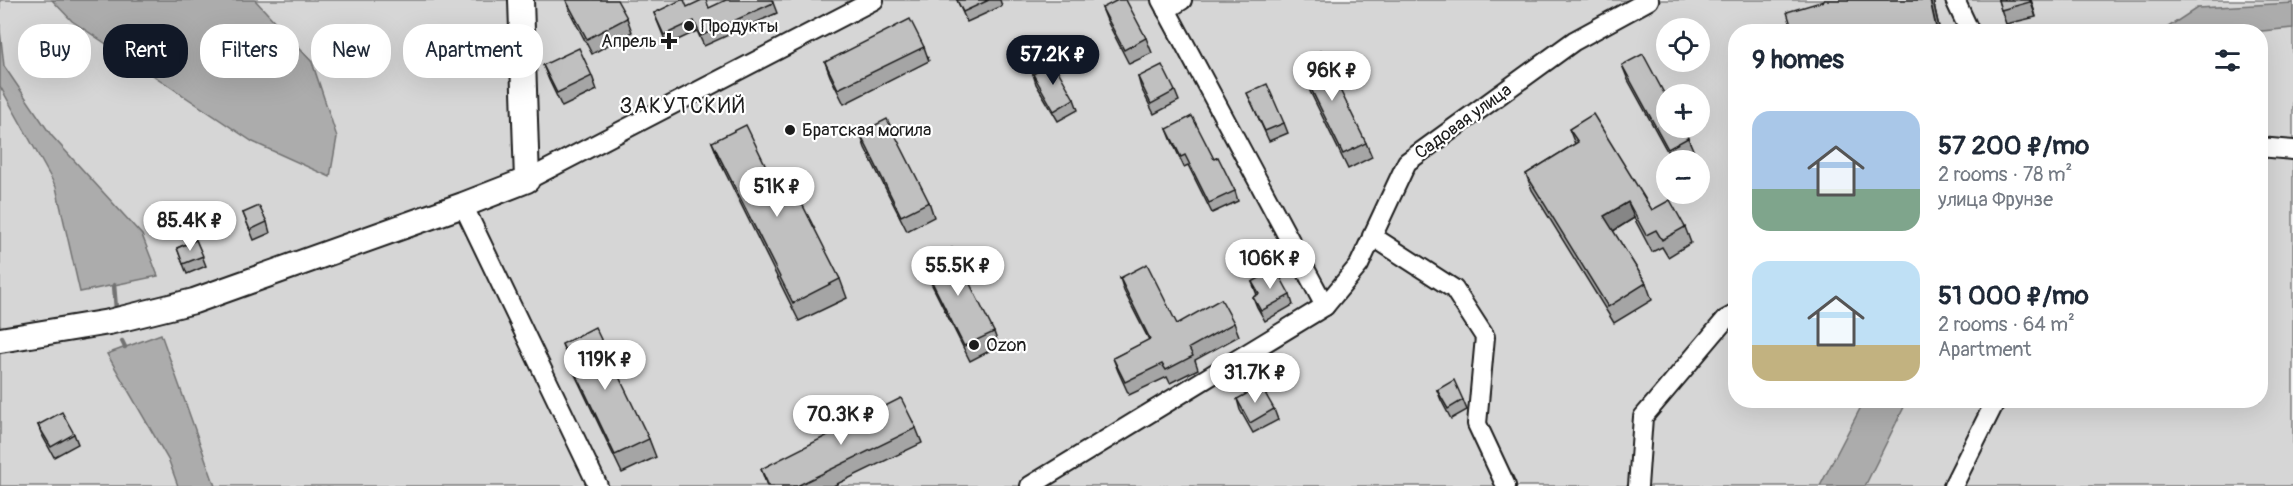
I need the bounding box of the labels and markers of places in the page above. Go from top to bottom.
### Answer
place label: Продукты [701,15,778,38]
marker: Продукты [682,19,696,33]
place label: Апрель [601,30,657,53]
marker: Апрель [662,34,676,48]
pin: 57.2K ₽ [998,35,1108,86]
pin: 96K ₽ [1290,51,1374,102]
place label: Братская могила [802,119,931,142]
marker: Братская могила [783,123,797,137]
pin: 51K ₽ [735,167,819,218]
pin: 85.4K ₽ [135,201,245,252]
pin: 106K ₽ [1221,239,1319,290]
pin: 55.5K ₽ [903,246,1013,297]
place label: Ozon [986,334,1026,357]
marker: Ozon [967,338,981,352]
pin: 119K ₽ [556,340,654,391]
pin: 31.7K ₽ [1200,353,1310,404]
pin: 70.3K ₽ [786,395,896,446]

